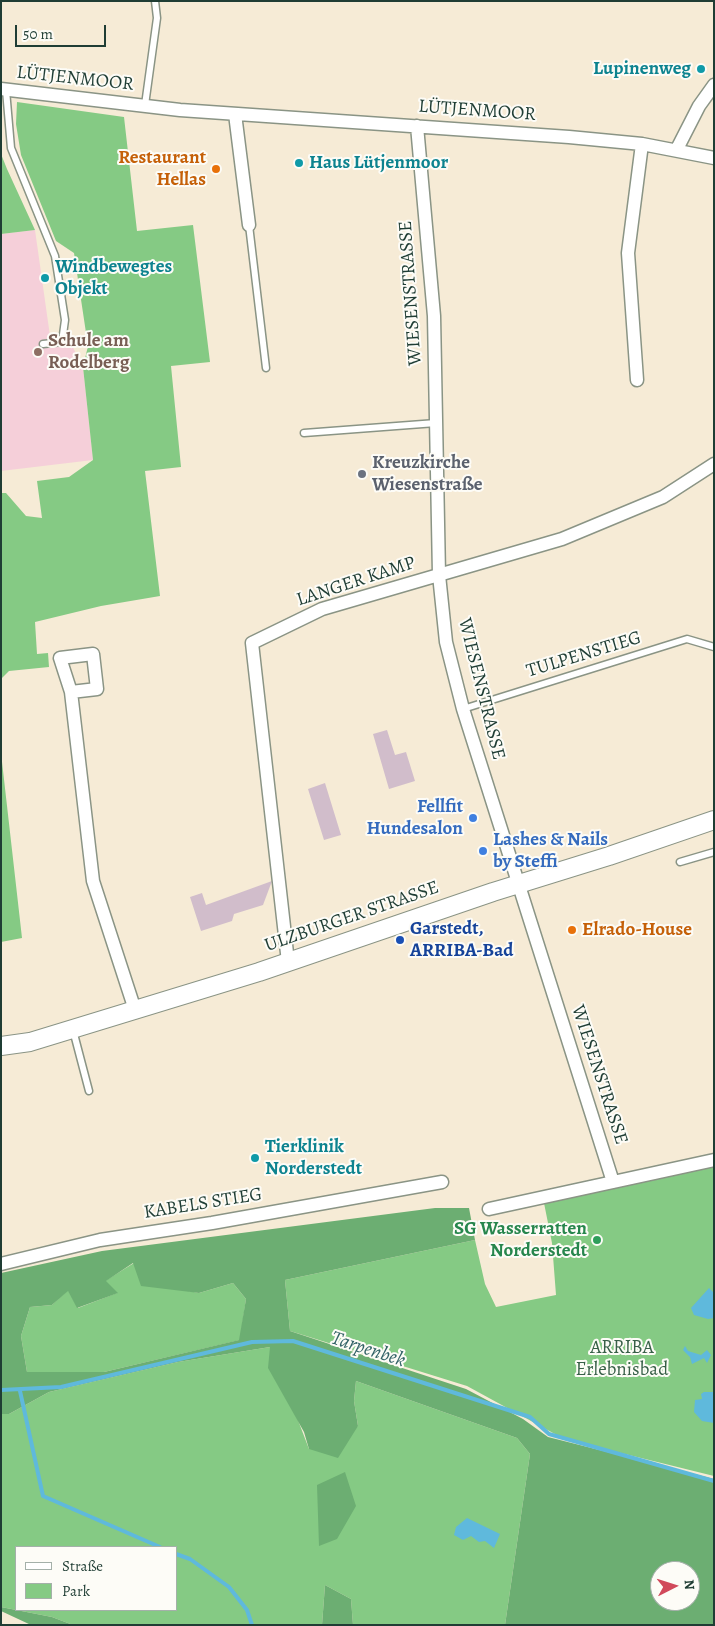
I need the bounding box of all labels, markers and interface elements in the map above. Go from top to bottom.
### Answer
scale bar [18,15,109,47]
text: 50 m [23,24,53,44]
place label: Lupinenweg [593,58,691,80]
street label: LÜTJENMOOR [15,62,135,96]
marker: Lupinenweg [695,63,707,75]
street label: LÜTJENMOOR [418,96,536,126]
place label: Restaurant Hellas [118,147,206,191]
place label: Haus Lütjenmoor [309,152,448,174]
marker: Haus Lütjenmoor [293,157,305,169]
marker: Restaurant Hellas [210,163,222,175]
street label: WIESENSTRASSE [395,220,427,366]
place label: Windbewegtes Objekt [55,256,172,300]
marker: Windbewegtes Objekt [39,272,51,284]
place label: Schule am Rodelberg [48,330,129,374]
marker: Schule am Rodelberg [32,346,44,358]
place label: Kreuzkirche Wiesenstraße [372,452,483,496]
marker: Kreuzkirche Wiesenstraße [356,468,368,480]
street label: LANGER KAMP [294,552,418,612]
street label: WIESENSTRASSE [452,616,510,762]
street label: TULPENSTIEG [524,627,644,683]
place label: Fellfit Hundesalon [367,796,463,840]
marker: Fellfit Hundesalon [467,812,479,824]
place label: Lashes & Nails by Steffi [493,829,608,873]
marker: Lashes & Nails by Steffi [477,845,489,857]
street label: ULZBURGER STRASSE [262,876,442,958]
place label: Garstedt, ARRIBA-Bad [410,918,514,962]
place label: Elrado-House [582,919,692,941]
marker: Elrado-House [566,924,578,936]
marker: Garstedt, ARRIBA-Bad [394,934,406,946]
street label: WIESENSTRASSE [566,1002,632,1148]
place label: Tierklinik Norderstedt [265,1136,362,1180]
marker: Tierklinik Norderstedt [249,1152,261,1164]
street label: KABELS STIEG [142,1183,264,1225]
place label: SG Wasserratten Norderstedt [454,1218,587,1262]
marker: SG Wasserratten Norderstedt [591,1234,603,1246]
water label: Tarpenbek [328,1327,408,1373]
park label: ARRIBA Erlebnisbad [576,1337,668,1381]
legend [15,1546,178,1611]
text: Straße [62,1556,103,1576]
north arrow [650,1561,700,1611]
text: N [680,1579,699,1591]
text: Park [62,1581,90,1601]

